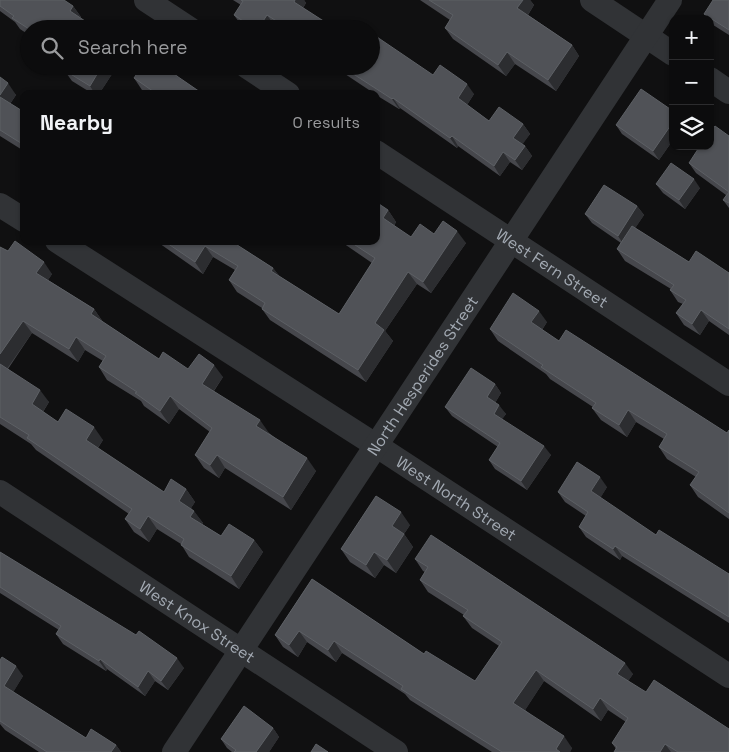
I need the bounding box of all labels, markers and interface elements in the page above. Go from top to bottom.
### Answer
map controls [669,15,714,150]
button: + [669,15,714,60]
search box [20,20,380,75]
icon: search [38,34,66,62]
text: Search here [78,35,188,60]
button: − [669,60,714,105]
button: layers [669,105,714,150]
text: Nearby [40,109,113,136]
text: 0 results [292,112,360,133]
street label: West Fern Street [492,224,612,313]
street label: North Hesperides Street [362,292,483,460]
street label: West North Street [392,451,521,545]
street label: West Knox Street [135,576,259,668]

